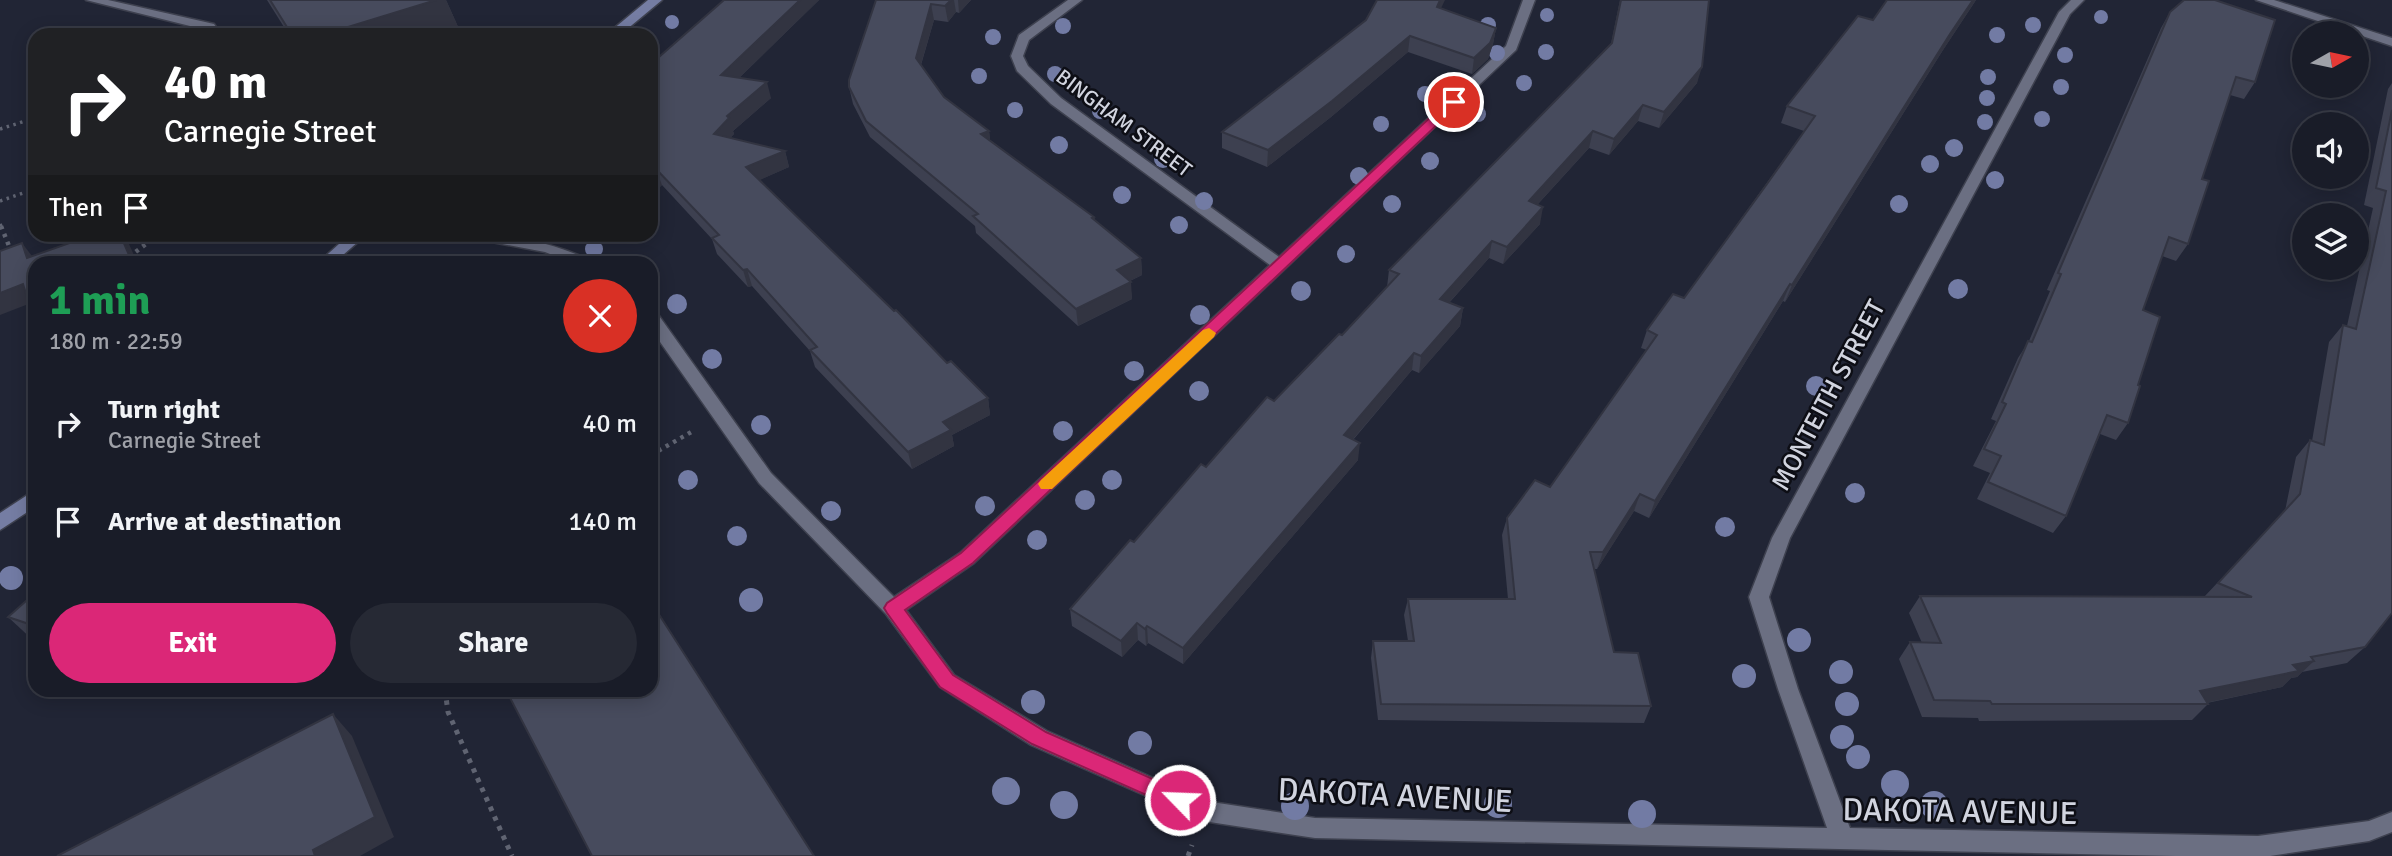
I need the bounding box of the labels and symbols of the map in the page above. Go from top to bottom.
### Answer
north arrow [2292,21,2370,98]
street label: BINGHAM STREET [1051,63,1198,183]
pin [1424,72,1484,132]
street label: MONTEITH STREET [1765,294,1893,496]
position arrow [1143,763,1217,837]
street label: DAKOTA AVENUE [1277,770,1513,821]
street label: DAKOTA AVENUE [1842,790,2078,833]

